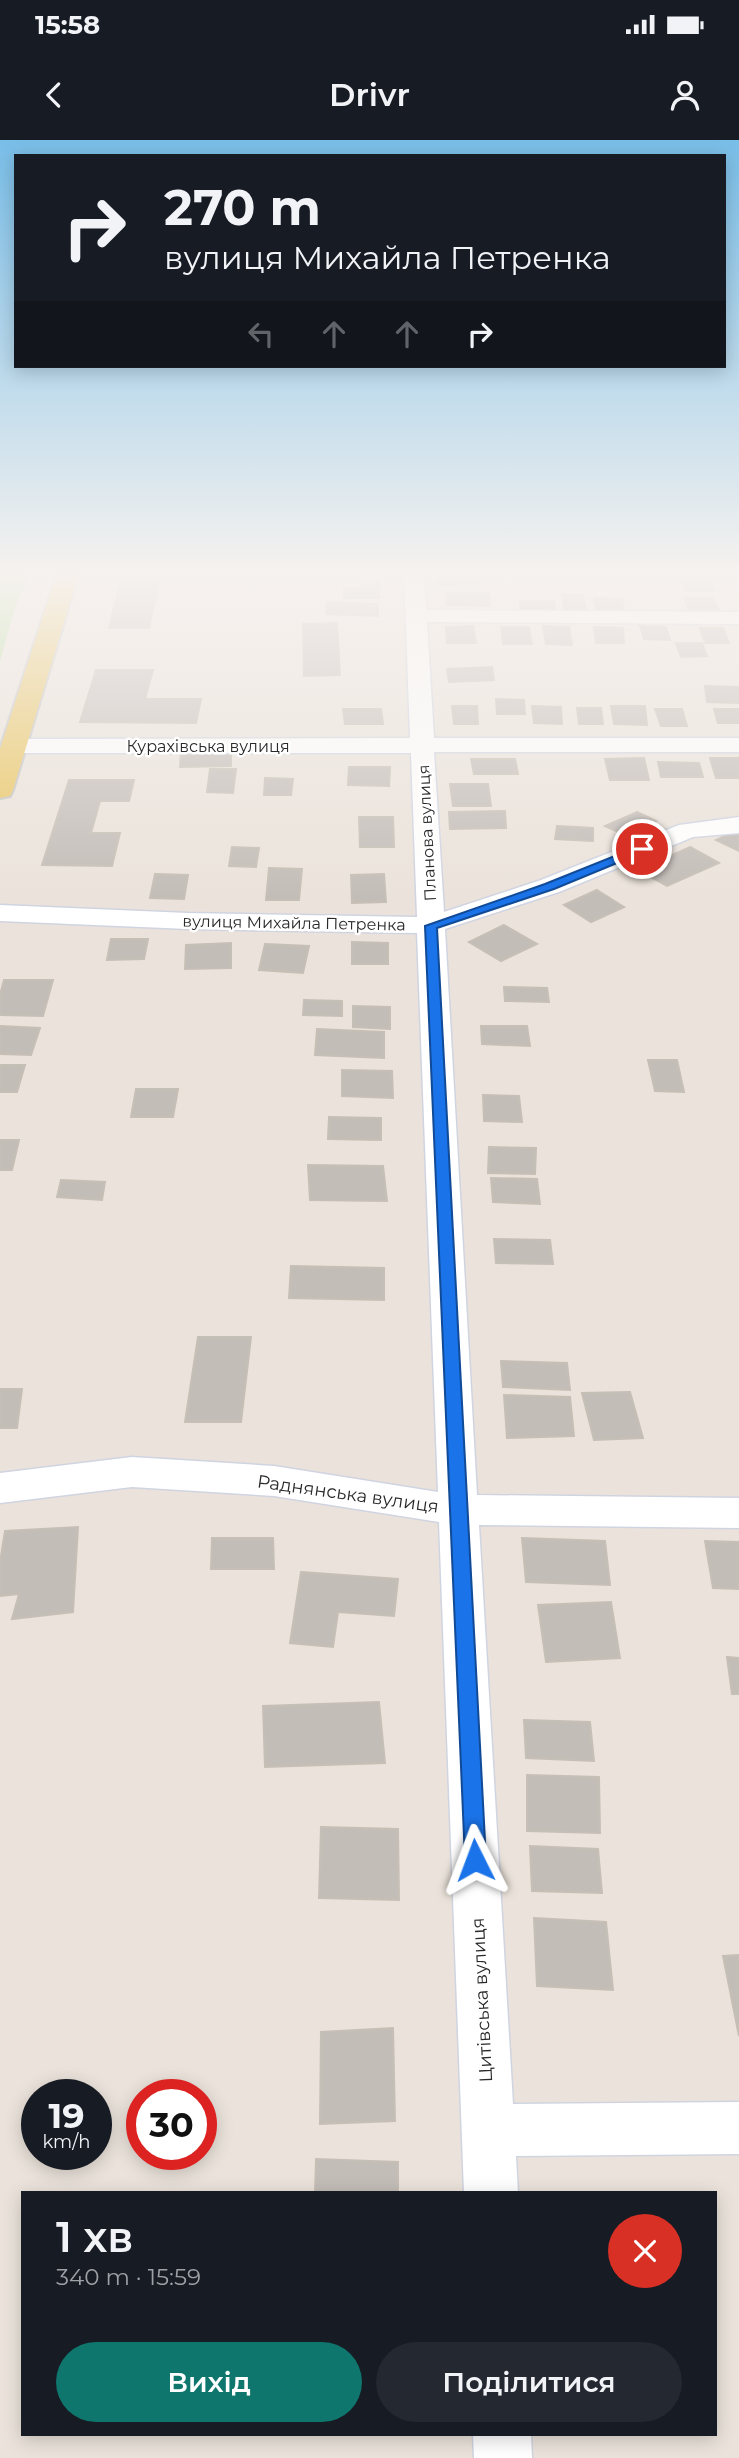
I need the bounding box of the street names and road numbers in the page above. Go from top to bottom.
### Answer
street label: Курахівська вулиця [126,737,290,756]
street label: Планова вулиця [414,764,440,902]
street label: вулиця Михайла Петренка [182,912,406,934]
street label: Раднянська вулиця [256,1470,440,1518]
street label: Цитівська вулиця [467,1917,497,2083]

